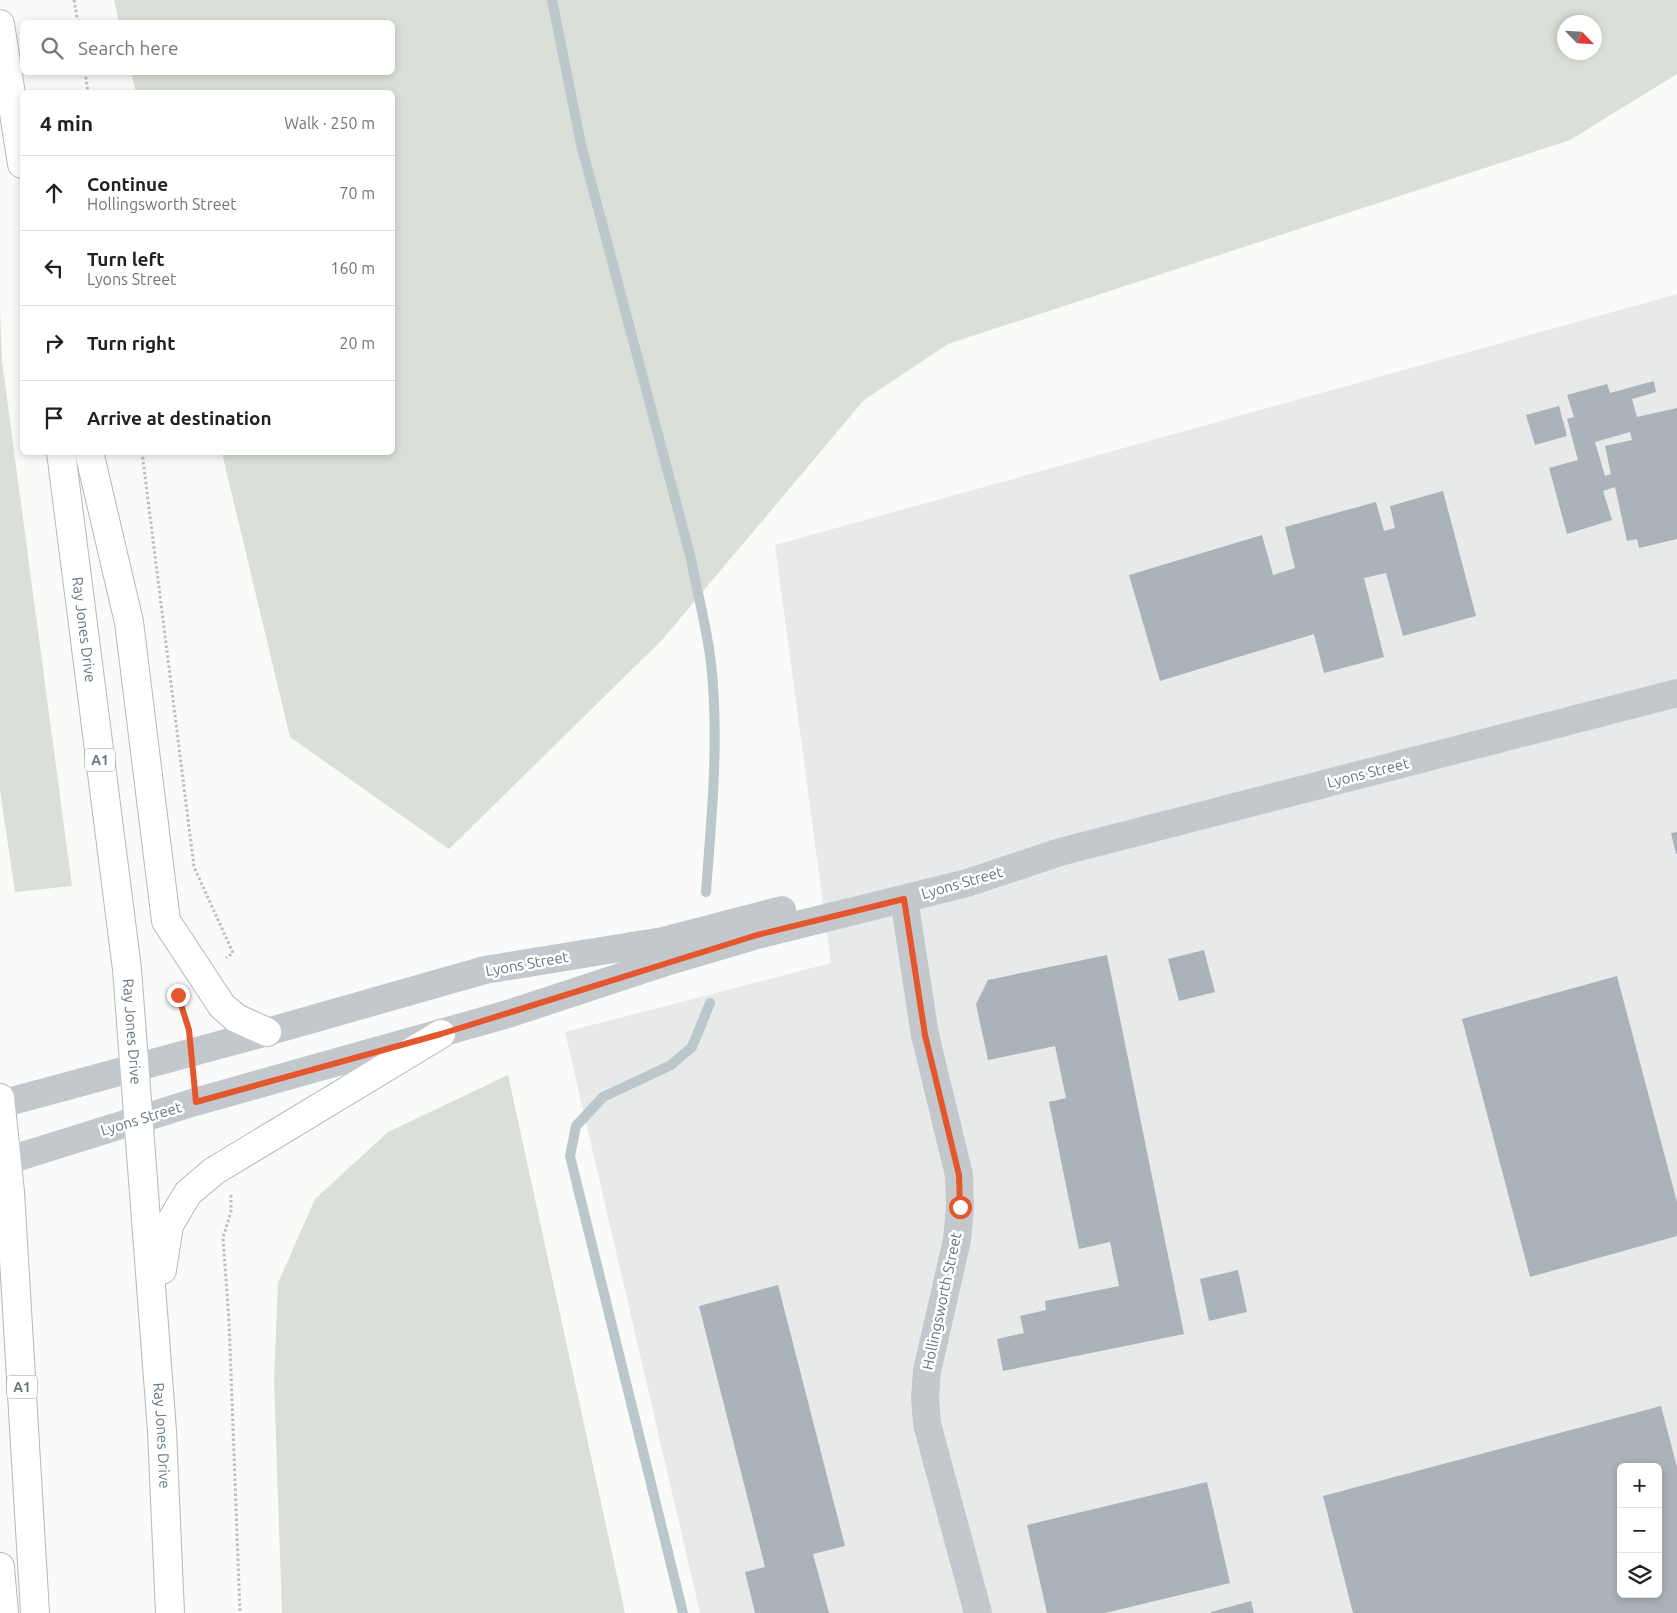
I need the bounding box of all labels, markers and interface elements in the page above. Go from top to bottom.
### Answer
north arrow [1557,15,1602,60]
search box [20,20,395,75]
icon: search [38,34,66,62]
text: Search here [78,37,178,59]
text: 4 min [40,111,93,135]
text: Walk · 250 m [284,114,375,132]
text: Continue [87,173,168,195]
icon: ahead [40,179,68,207]
text: 70 m [339,184,375,202]
text: Hollingsworth Street [87,195,237,213]
text: Turn left [87,248,165,270]
icon: left [40,254,68,282]
text: 160 m [330,259,375,277]
text: Lyons Street [87,270,176,288]
icon: right [40,329,68,357]
text: Turn right [87,332,175,354]
text: 20 m [339,334,375,352]
icon: arrive [40,404,68,432]
text: Arrive at destination [87,407,272,429]
street label: Ray Jones Drive [69,576,99,683]
road number: A1 [85,748,115,772]
street label: Lyons Street [1325,754,1411,791]
street label: Lyons Street [919,863,1005,902]
street label: Lyons Street [484,948,570,979]
street label: Ray Jones Drive [120,978,145,1085]
route end [167,984,190,1007]
street label: Lyons Street [98,1098,184,1139]
route start [949,1196,972,1219]
street label: Hollingsworth Street [919,1230,964,1371]
road number: A1 [7,1375,37,1398]
street label: Ray Jones Drive [150,1382,174,1489]
map controls [1617,1463,1662,1598]
button: + [1617,1463,1662,1508]
button: − [1617,1508,1662,1553]
button: layers [1617,1553,1662,1598]

